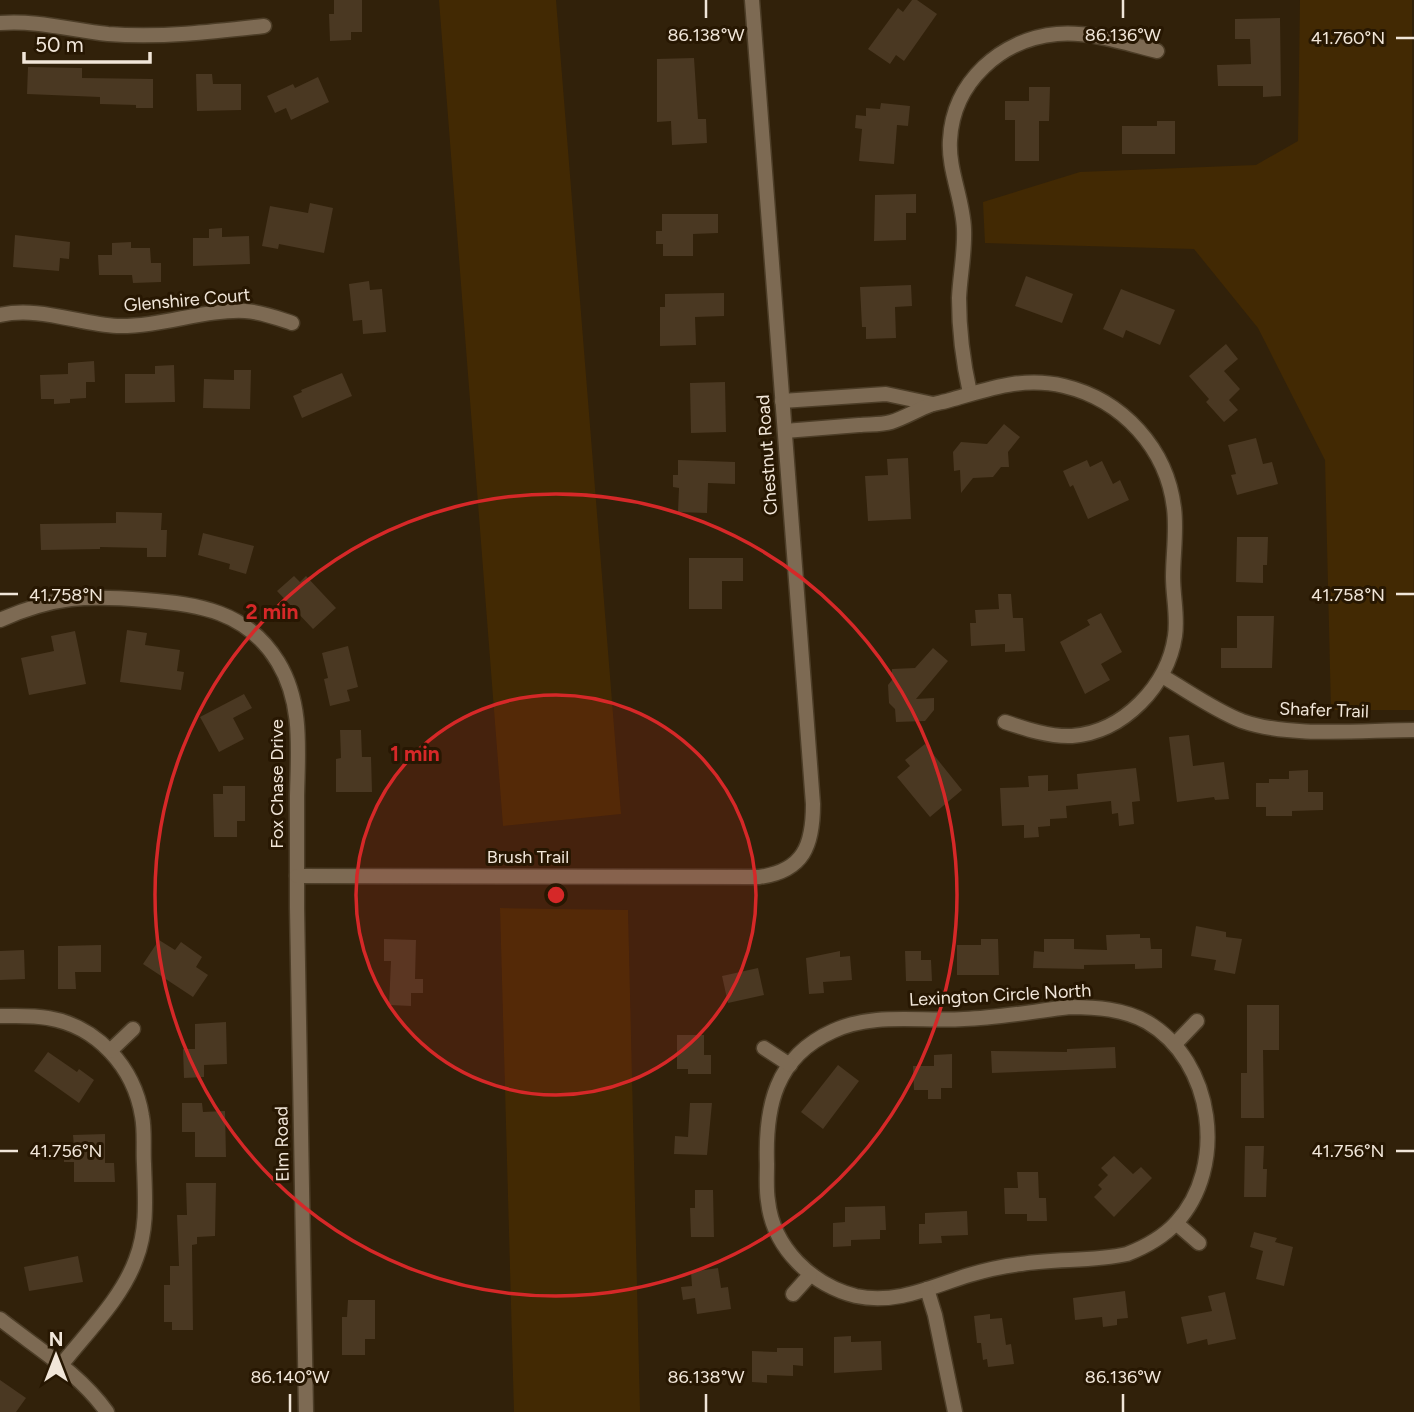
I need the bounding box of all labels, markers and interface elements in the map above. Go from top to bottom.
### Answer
scale bar [24,21,150,65]
text: 86.138°W [667,24,745,46]
text: 86.136°W [1085,24,1162,46]
text: 41.760°N [1311,27,1385,49]
text: 50 m [35,32,84,57]
street label: Glenshire Court [123,283,251,316]
street label: Chestnut Road [752,394,782,516]
text: 41.758°N [29,584,103,606]
text: 41.758°N [1311,584,1385,606]
text: 2 min [246,599,298,624]
street label: Shafer Trail [1279,697,1369,723]
street label: Fox Chase Drive [266,719,288,849]
text: 1 min [390,741,440,766]
street label: Brush Trail [487,846,569,868]
centre of rings [544,883,568,907]
street label: Lexington Circle North [908,979,1092,1011]
street label: Elm Road [270,1106,294,1182]
text: 41.756°N [29,1140,103,1162]
text: 41.756°N [1311,1140,1385,1162]
north arrow [21,1321,91,1391]
text: N [49,1328,63,1351]
text: 86.140°W [250,1366,330,1388]
text: 86.138°W [667,1366,745,1388]
text: 86.136°W [1085,1366,1162,1388]

